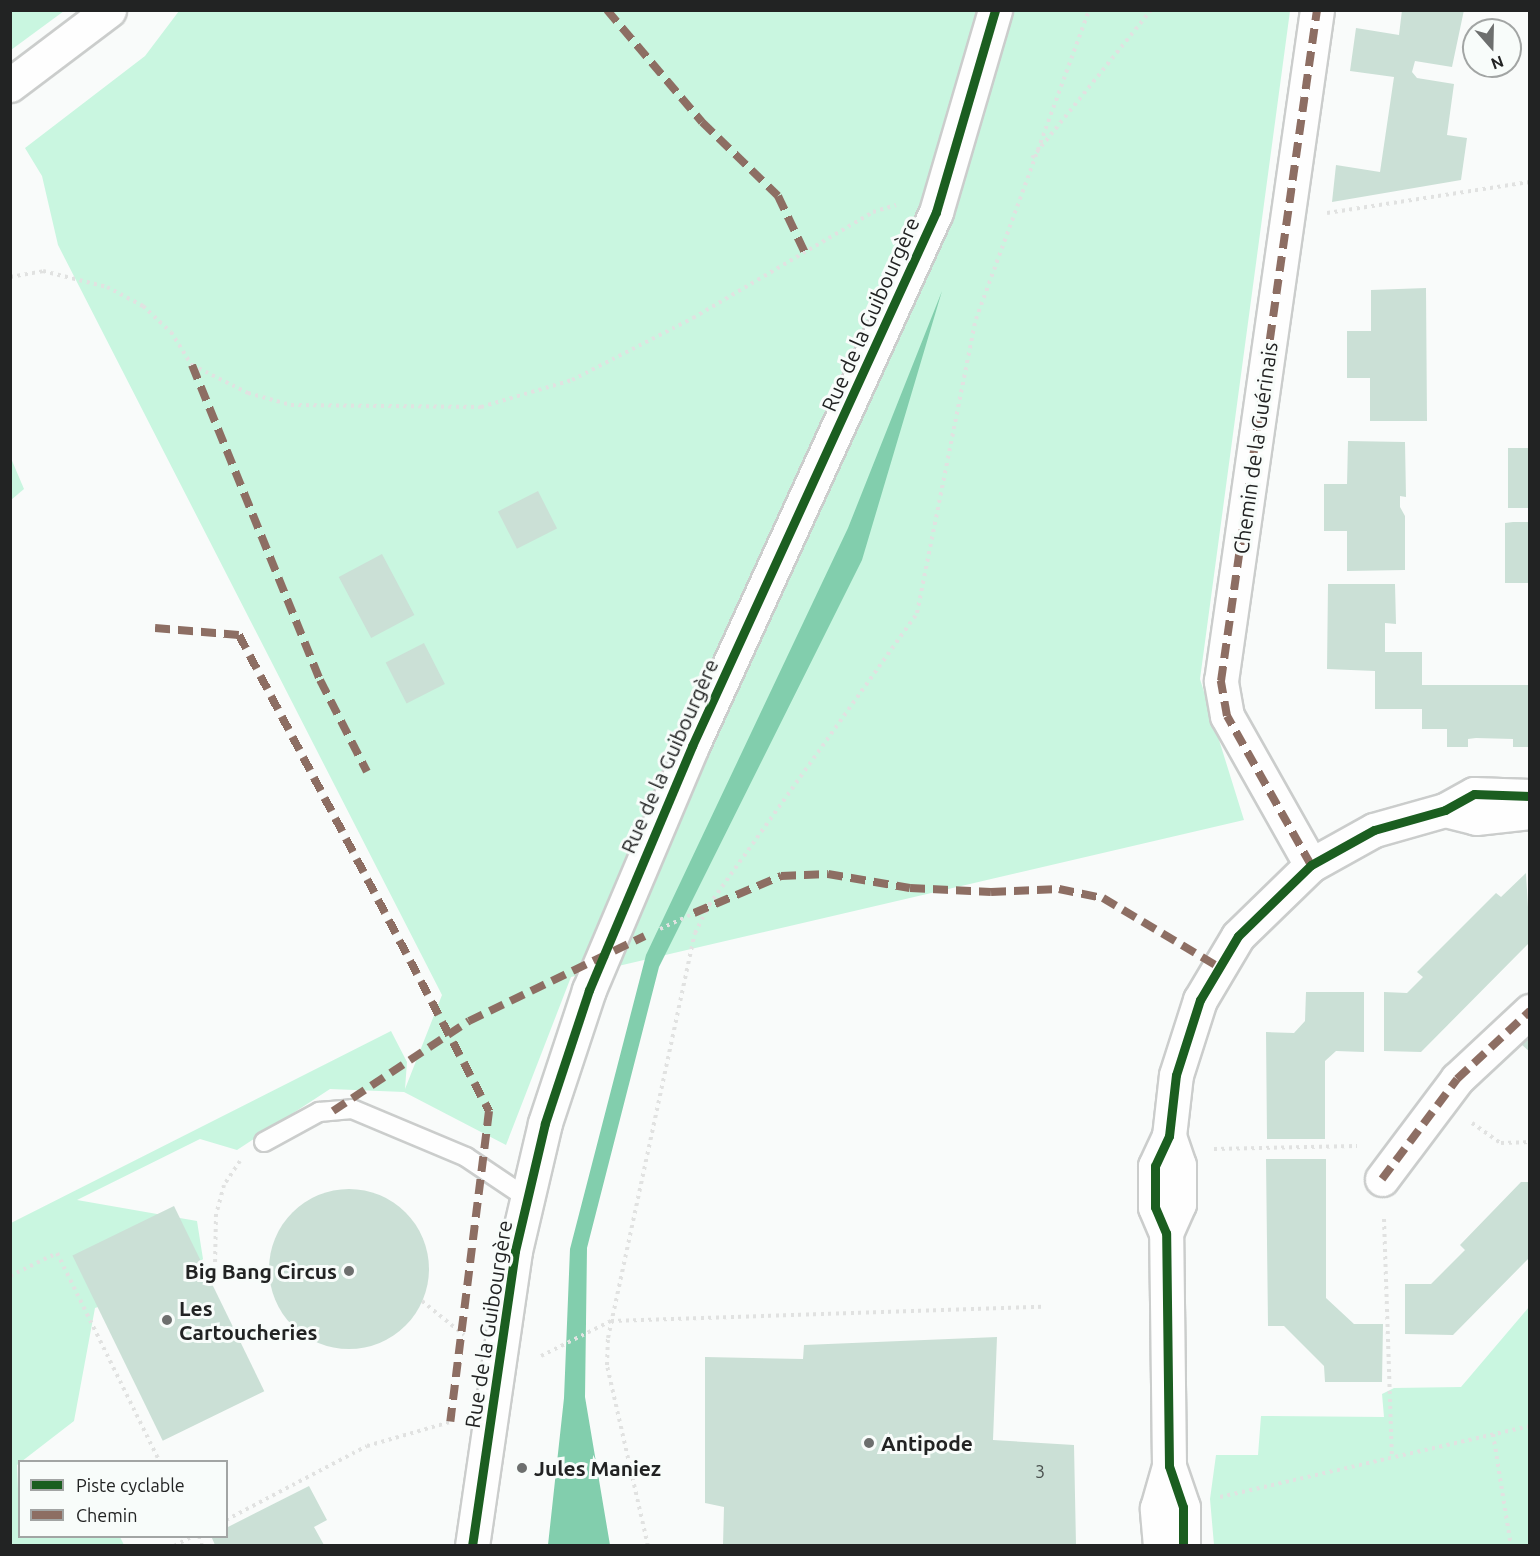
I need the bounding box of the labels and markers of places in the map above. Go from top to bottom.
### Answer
place label: Big Bang Circus [185,1258,337,1284]
marker: Big Bang Circus [342,1264,356,1278]
place label: Les Cartoucheries [179,1295,317,1345]
marker: Les Cartoucheries [160,1313,174,1327]
place label: Antipode [881,1430,973,1456]
marker: Antipode [862,1436,876,1450]
place label: Jules Maniez [534,1455,661,1481]
marker: Jules Maniez [515,1461,529,1475]

